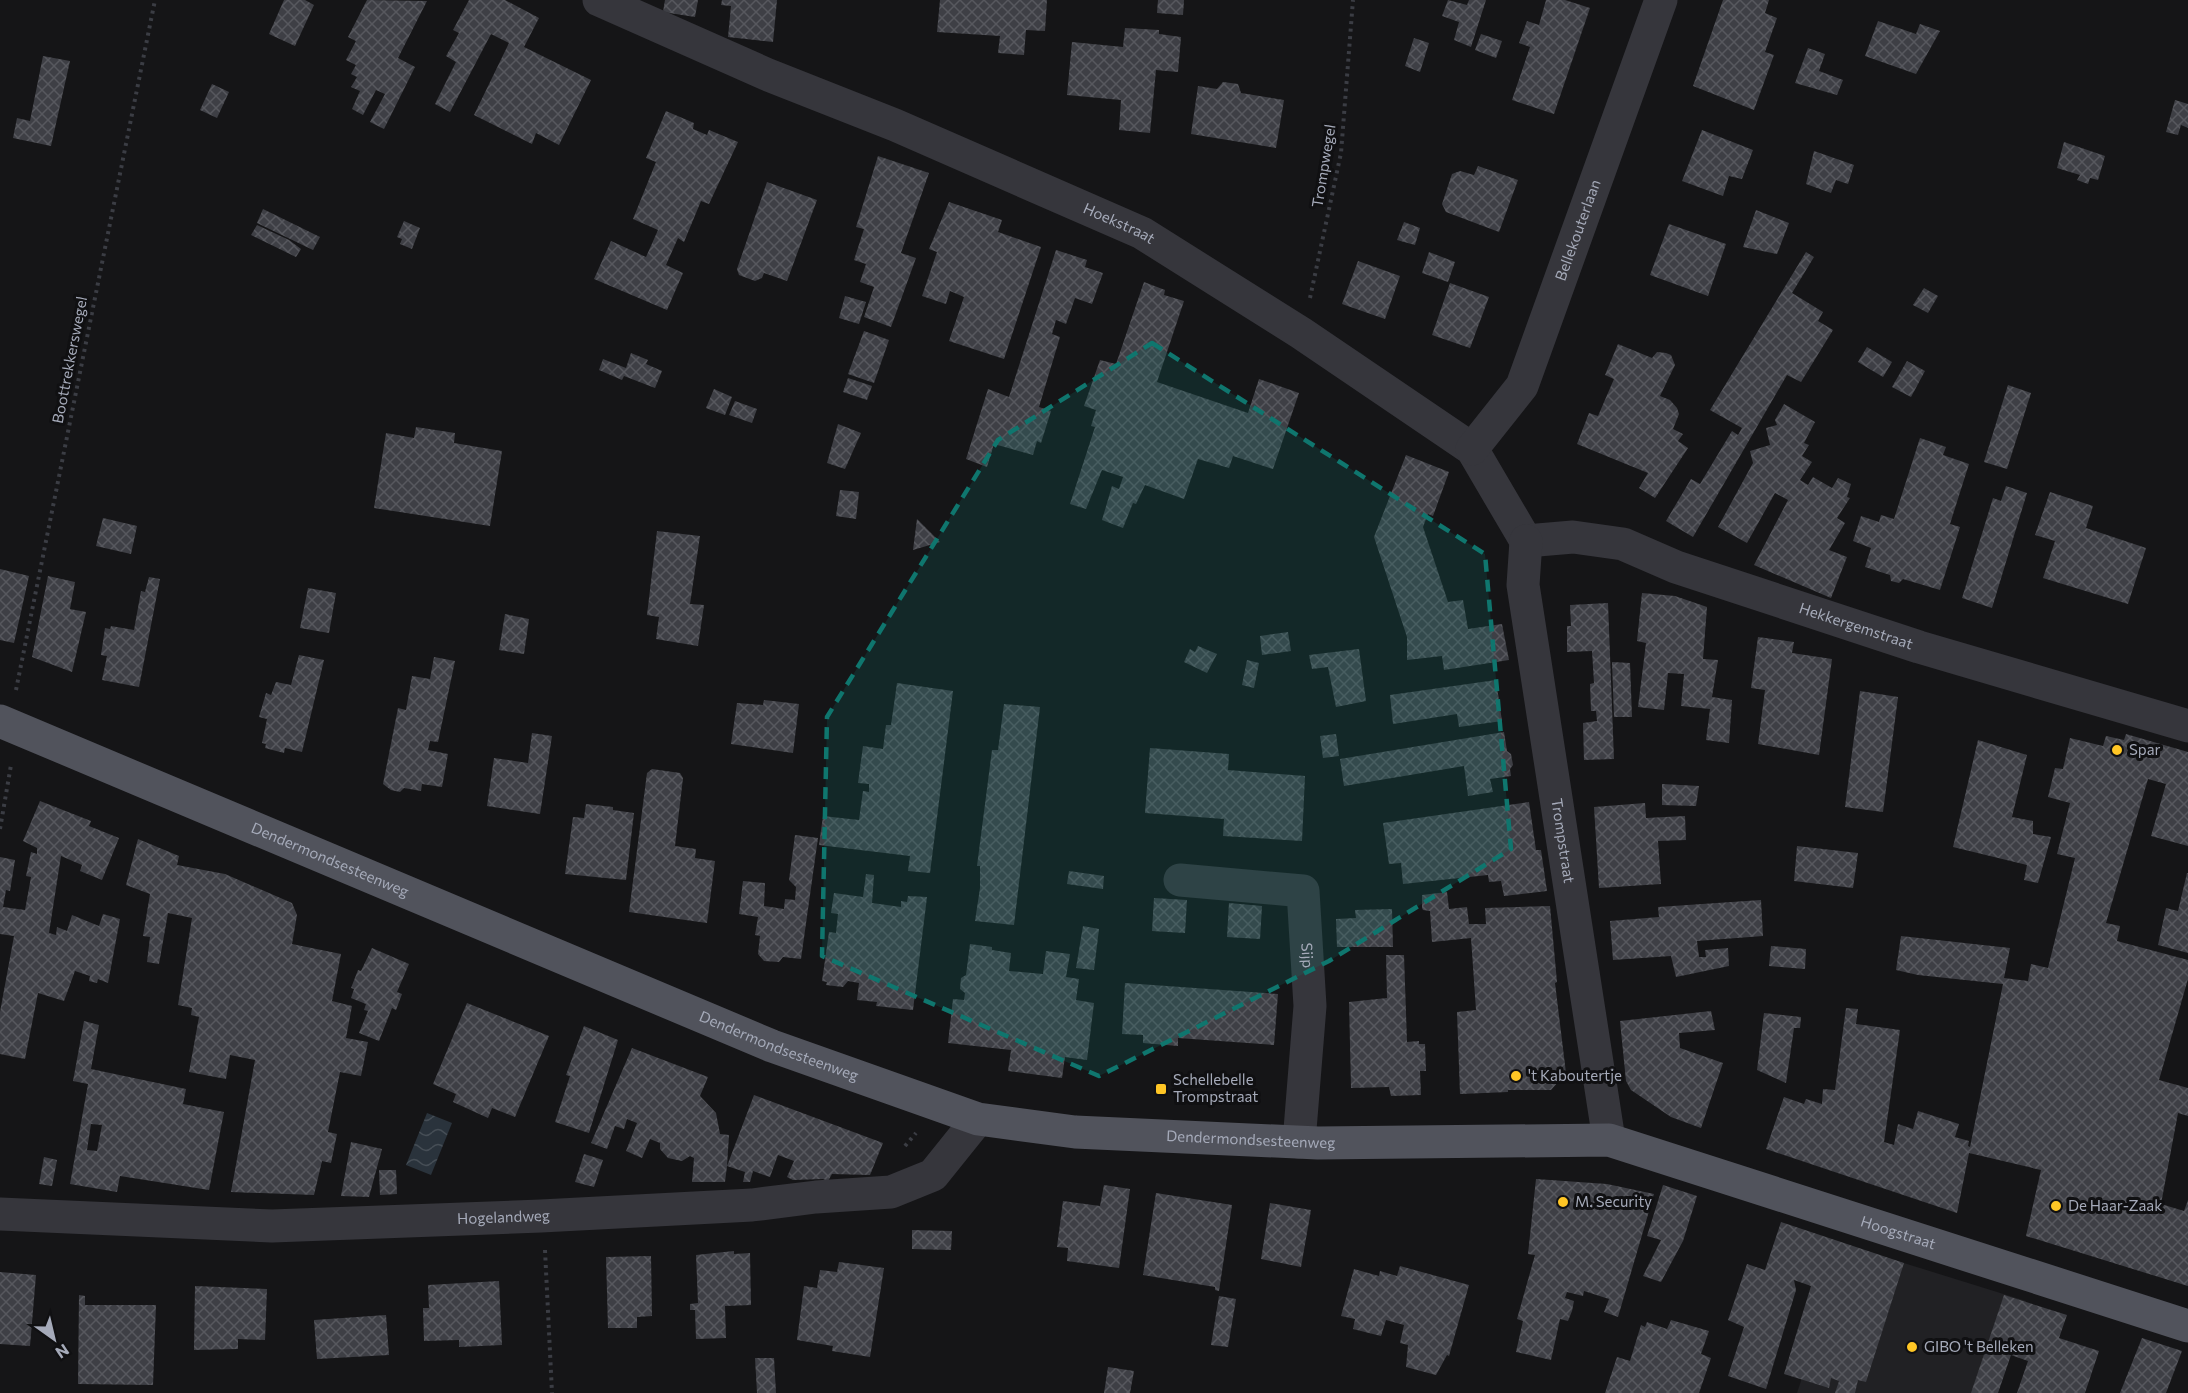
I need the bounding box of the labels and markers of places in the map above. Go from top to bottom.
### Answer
place label: Spar [2129,740,2161,758]
marker: Spar [2110,743,2124,757]
place label: 't Kaboutertje [1528,1066,1622,1084]
marker: 't Kaboutertje [1509,1069,1523,1083]
place label: Schellebelle Trompstraat [1173,1070,1258,1105]
marker: Schellebelle Trompstraat [1154,1082,1168,1096]
place label: M. Security [1575,1192,1652,1210]
marker: M. Security [1556,1195,1570,1209]
place label: De Haar-Zaak [2068,1196,2162,1214]
marker: De Haar-Zaak [2049,1199,2063,1213]
place label: GIBO 't Belleken [1924,1337,2033,1355]
marker: GIBO 't Belleken [1905,1340,1919,1354]

